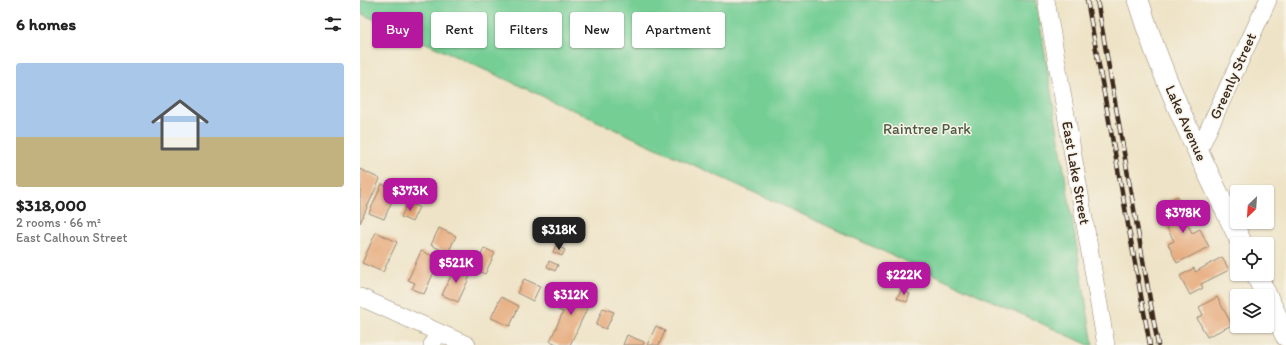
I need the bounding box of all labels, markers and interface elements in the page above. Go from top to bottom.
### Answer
chip: Buy [372,12,423,48]
chip: Rent [431,12,487,48]
chip: Filters [495,12,562,48]
chip: New [570,12,624,48]
chip: Apartment [632,12,725,48]
icon: filters [322,13,344,35]
text: 6 homes [16,14,76,34]
street label: Greenly Street [1206,29,1260,122]
street label: Lake Avenue [1161,82,1211,164]
icon: home [144,89,216,161]
park label: Raintree Park [883,120,971,138]
street label: East Lake Street [1058,120,1094,226]
pin: $373K [382,178,438,212]
text: $373K [392,183,428,198]
north arrow [1230,185,1274,229]
map controls [1230,185,1274,333]
text: $318,000 [16,195,87,215]
pin: $378K [1155,200,1211,234]
text: $378K [1165,205,1201,220]
text: 2 rooms · 66 m² [16,215,101,230]
pin: $318K [531,217,587,251]
text: $318K [541,222,577,237]
text: East Calhoun Street [16,230,127,245]
button: locate [1230,237,1274,281]
pin: $521K [428,250,484,284]
text: $521K [439,255,473,270]
pin: $222K [876,262,932,296]
text: $222K [886,267,922,282]
pin: $312K [543,282,599,316]
text: $312K [554,287,588,302]
button: layers [1230,289,1274,333]

